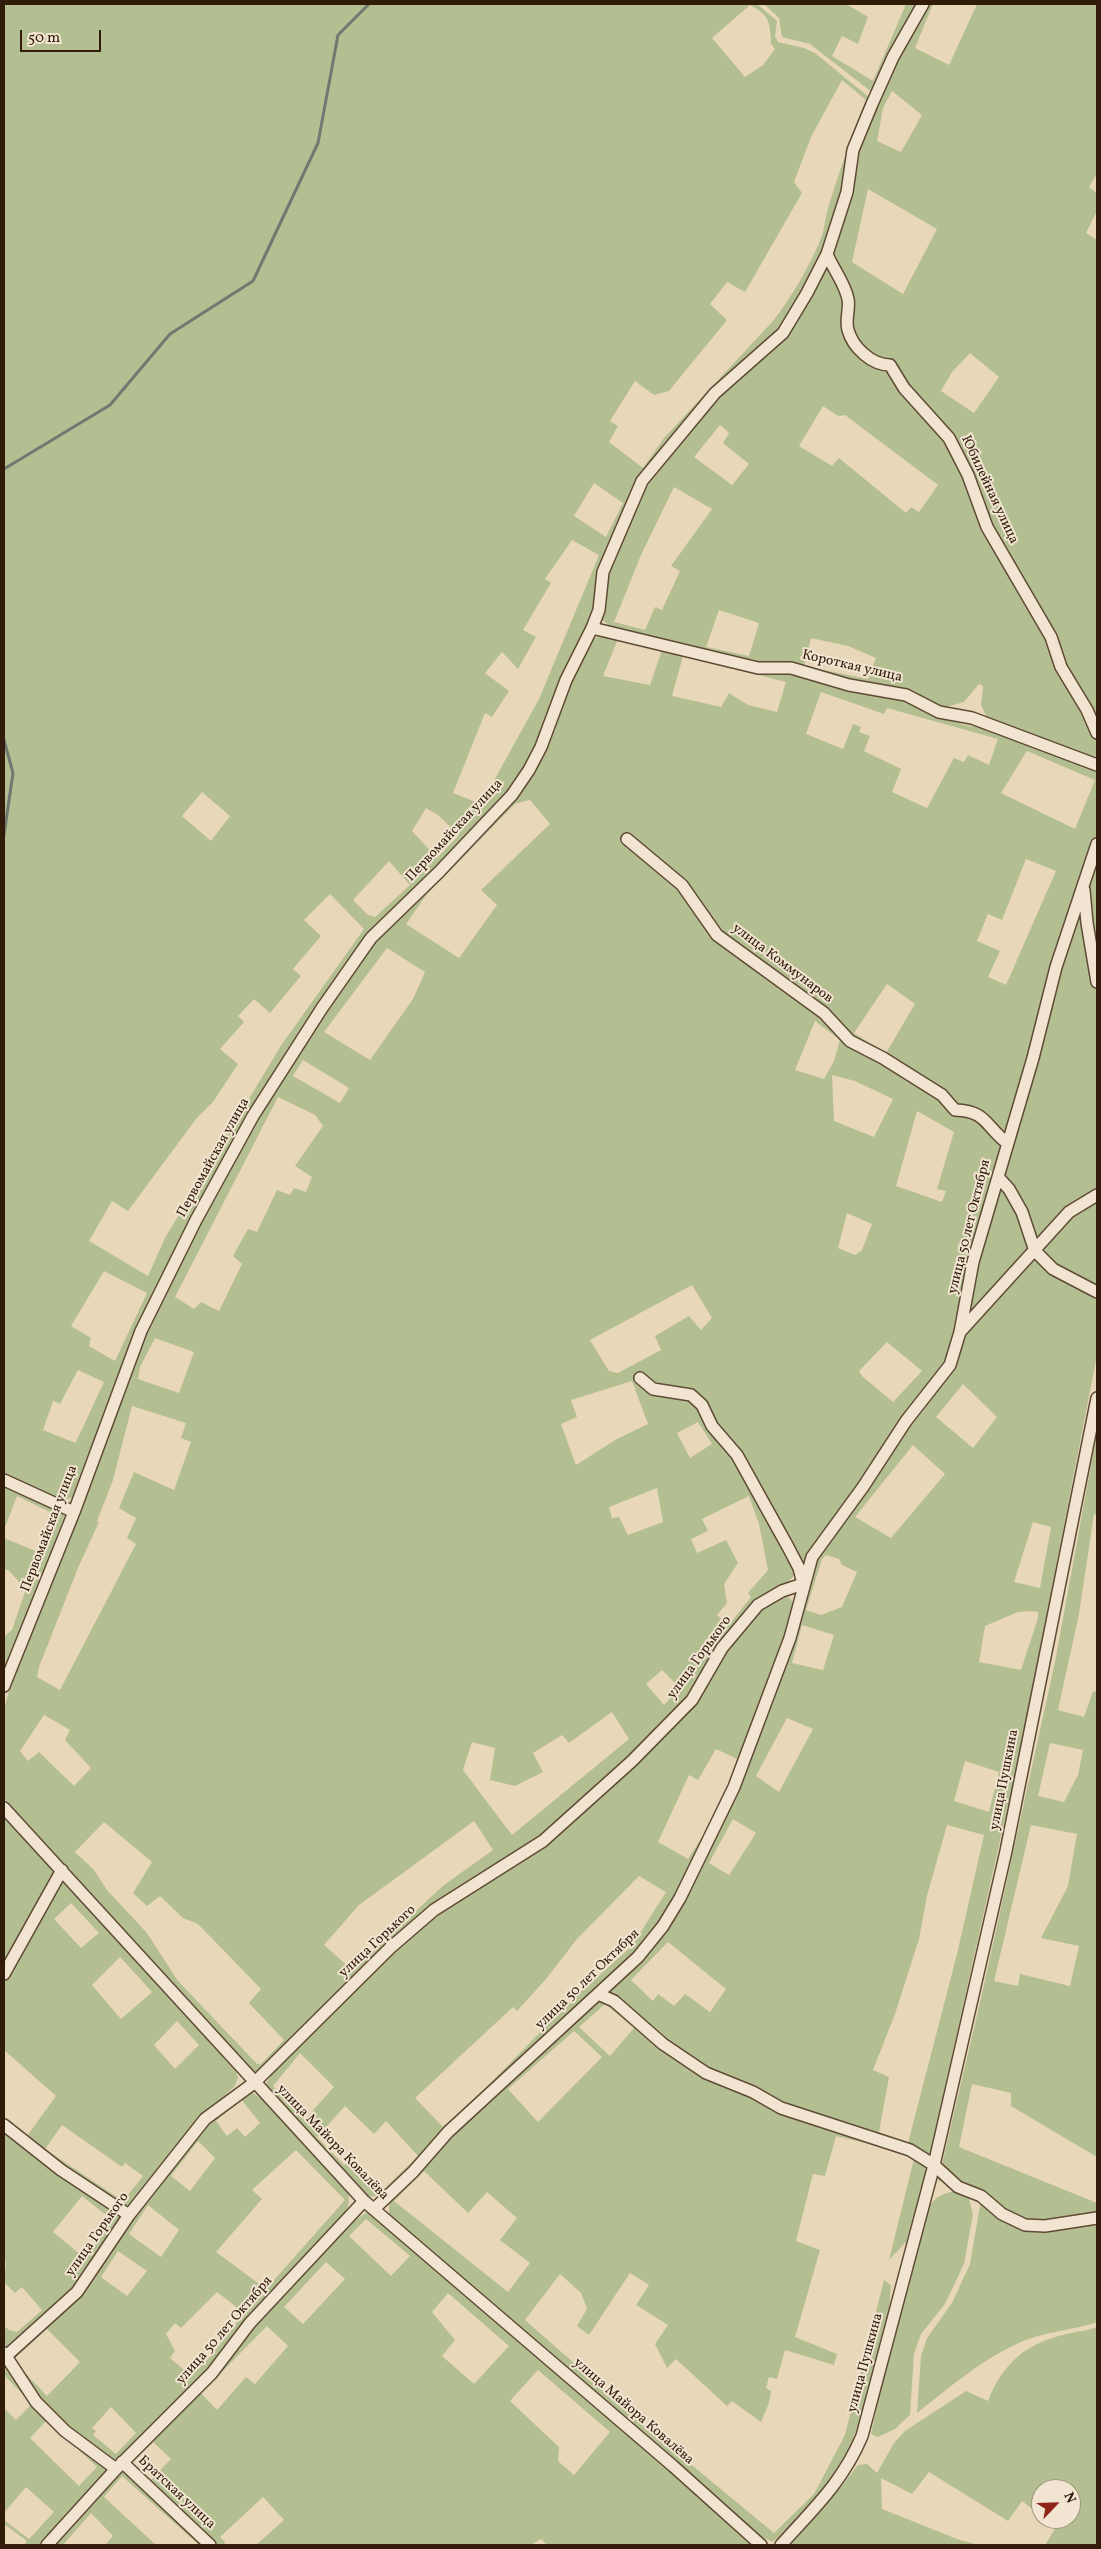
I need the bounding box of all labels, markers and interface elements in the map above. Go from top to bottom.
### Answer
scale bar [22,20,104,52]
text: 50 m [28,28,60,49]
street label: Юбилейная улица [957,433,1021,547]
street label: Короткая улица [800,647,904,687]
street label: Первомайская улица [403,776,507,886]
street label: улица Коммунаров [728,921,836,1007]
street label: Первомайская улица [174,1095,254,1221]
street label: улица 50 лет Октября [945,1158,995,1296]
street label: Первомайская улица [18,1463,82,1595]
street label: улица Горького [664,1613,736,1703]
street label: улица Пушкина [987,1728,1023,1832]
street label: улица Горького [336,1902,420,1982]
street label: улица 50 лет Октября [533,1926,643,2034]
street label: улица Майора Ковалёва [272,2082,392,2204]
street label: улица Горького [63,2190,133,2280]
street label: улица 50 лет Октября [173,2273,277,2389]
street label: улица Пушкина [845,2311,887,2415]
street label: улица Майора Ковалёва [569,2355,697,2469]
street label: Братская улица [134,2453,218,2533]
north arrow [1031,2479,1081,2529]
text: N [1058,2490,1080,2507]

